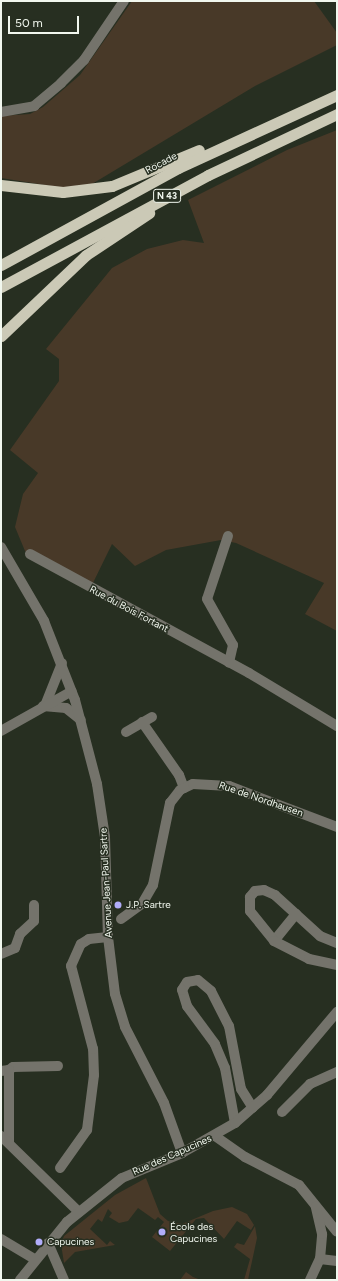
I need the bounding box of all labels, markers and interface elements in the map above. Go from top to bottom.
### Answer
scale bar [10,8,81,34]
text: 50 m [15,16,43,30]
street label: Rocade [143,150,179,176]
road number: N 43 [153,189,181,203]
street label: Rue du Bois Fortant [87,583,171,635]
street label: Rue de Nordhausen [217,779,305,819]
street label: Avenue Jean-Paul Sartre [97,828,115,938]
place label: J.P. Sartre [126,899,171,911]
marker: J.P. Sartre [113,900,123,910]
street label: Rue des Capucines [131,1132,213,1178]
place label: École des Capucines [170,1220,217,1244]
marker: École des Capucines [157,1227,167,1237]
place label: Capucines [47,1236,94,1248]
marker: Capucines [34,1237,44,1247]

